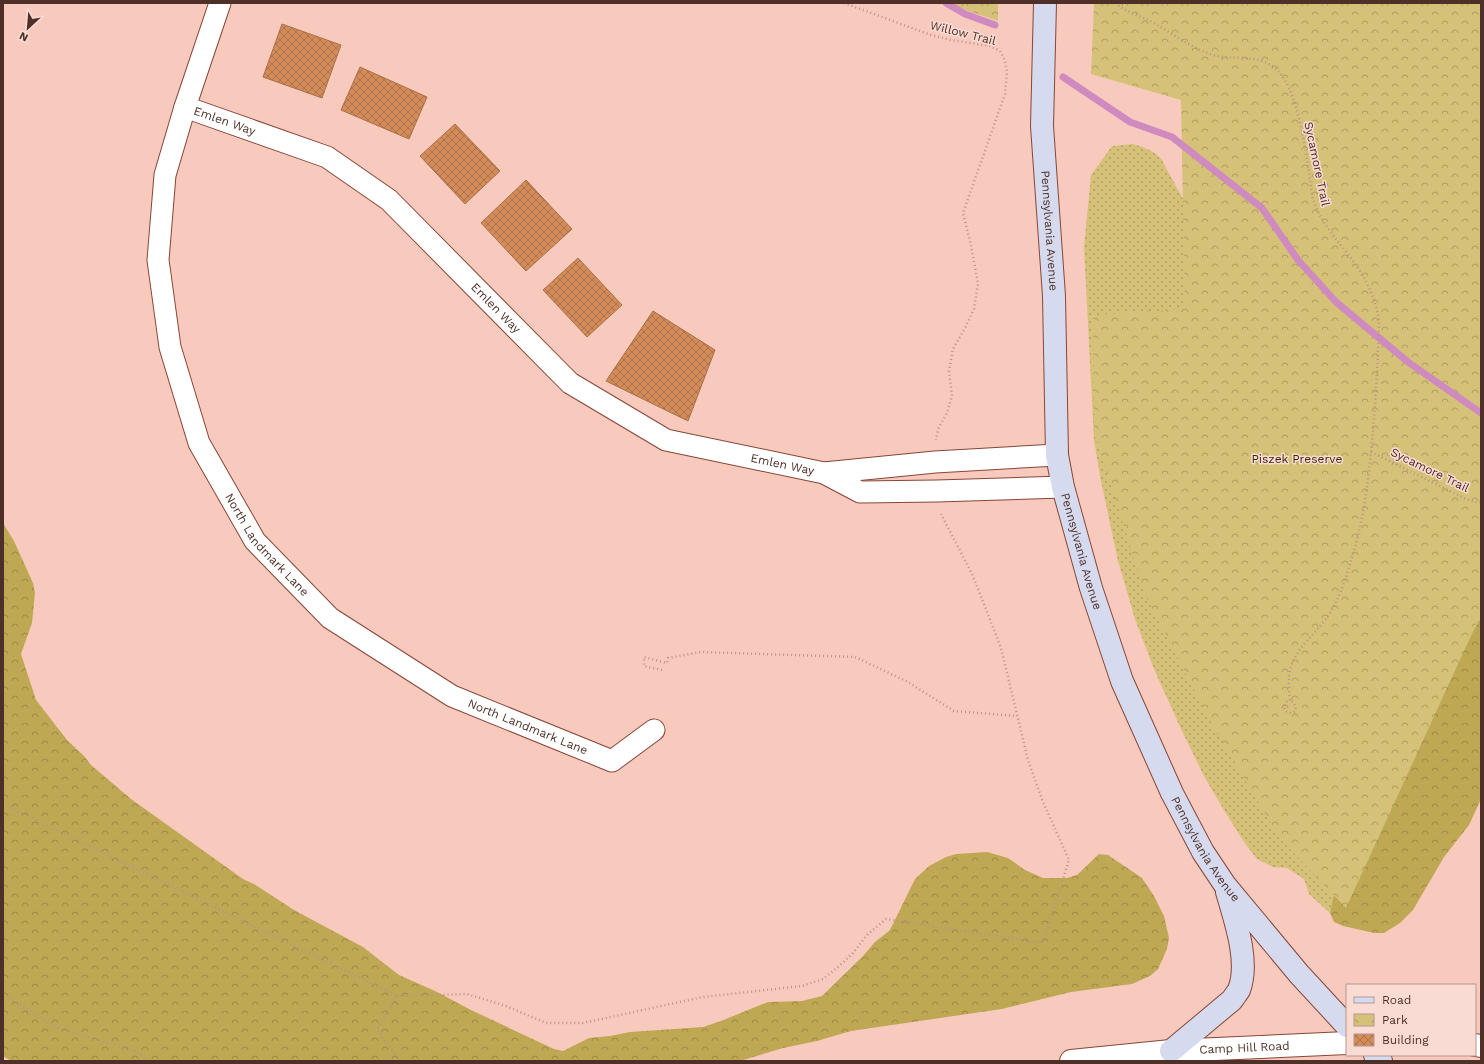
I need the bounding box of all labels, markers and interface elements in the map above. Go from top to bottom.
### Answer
north arrow [8,8,48,48]
street label: Willow Trail [929,18,998,48]
text: N [17,29,30,44]
street label: Emlen Way [192,104,258,139]
street label: Sycamore Trail [1301,121,1333,208]
street label: Pennsylvania Avenue [1038,170,1061,292]
street label: Emlen Way [468,280,524,337]
street label: Sycamore Trail [1388,445,1472,495]
street label: Emlen Way [749,451,816,478]
park label: Piszek Preserve [1252,452,1343,466]
street label: North Landmark Lane [222,491,312,599]
street label: Pennsylvania Avenue [1058,491,1105,612]
street label: North Landmark Lane [466,696,590,757]
street label: Pennsylvania Avenue [1168,794,1243,905]
legend [1346,984,1476,1056]
text: Road [1382,993,1411,1007]
text: Park [1382,1013,1408,1027]
text: Building [1382,1033,1429,1047]
street label: Camp Hill Road [1199,1039,1290,1057]

